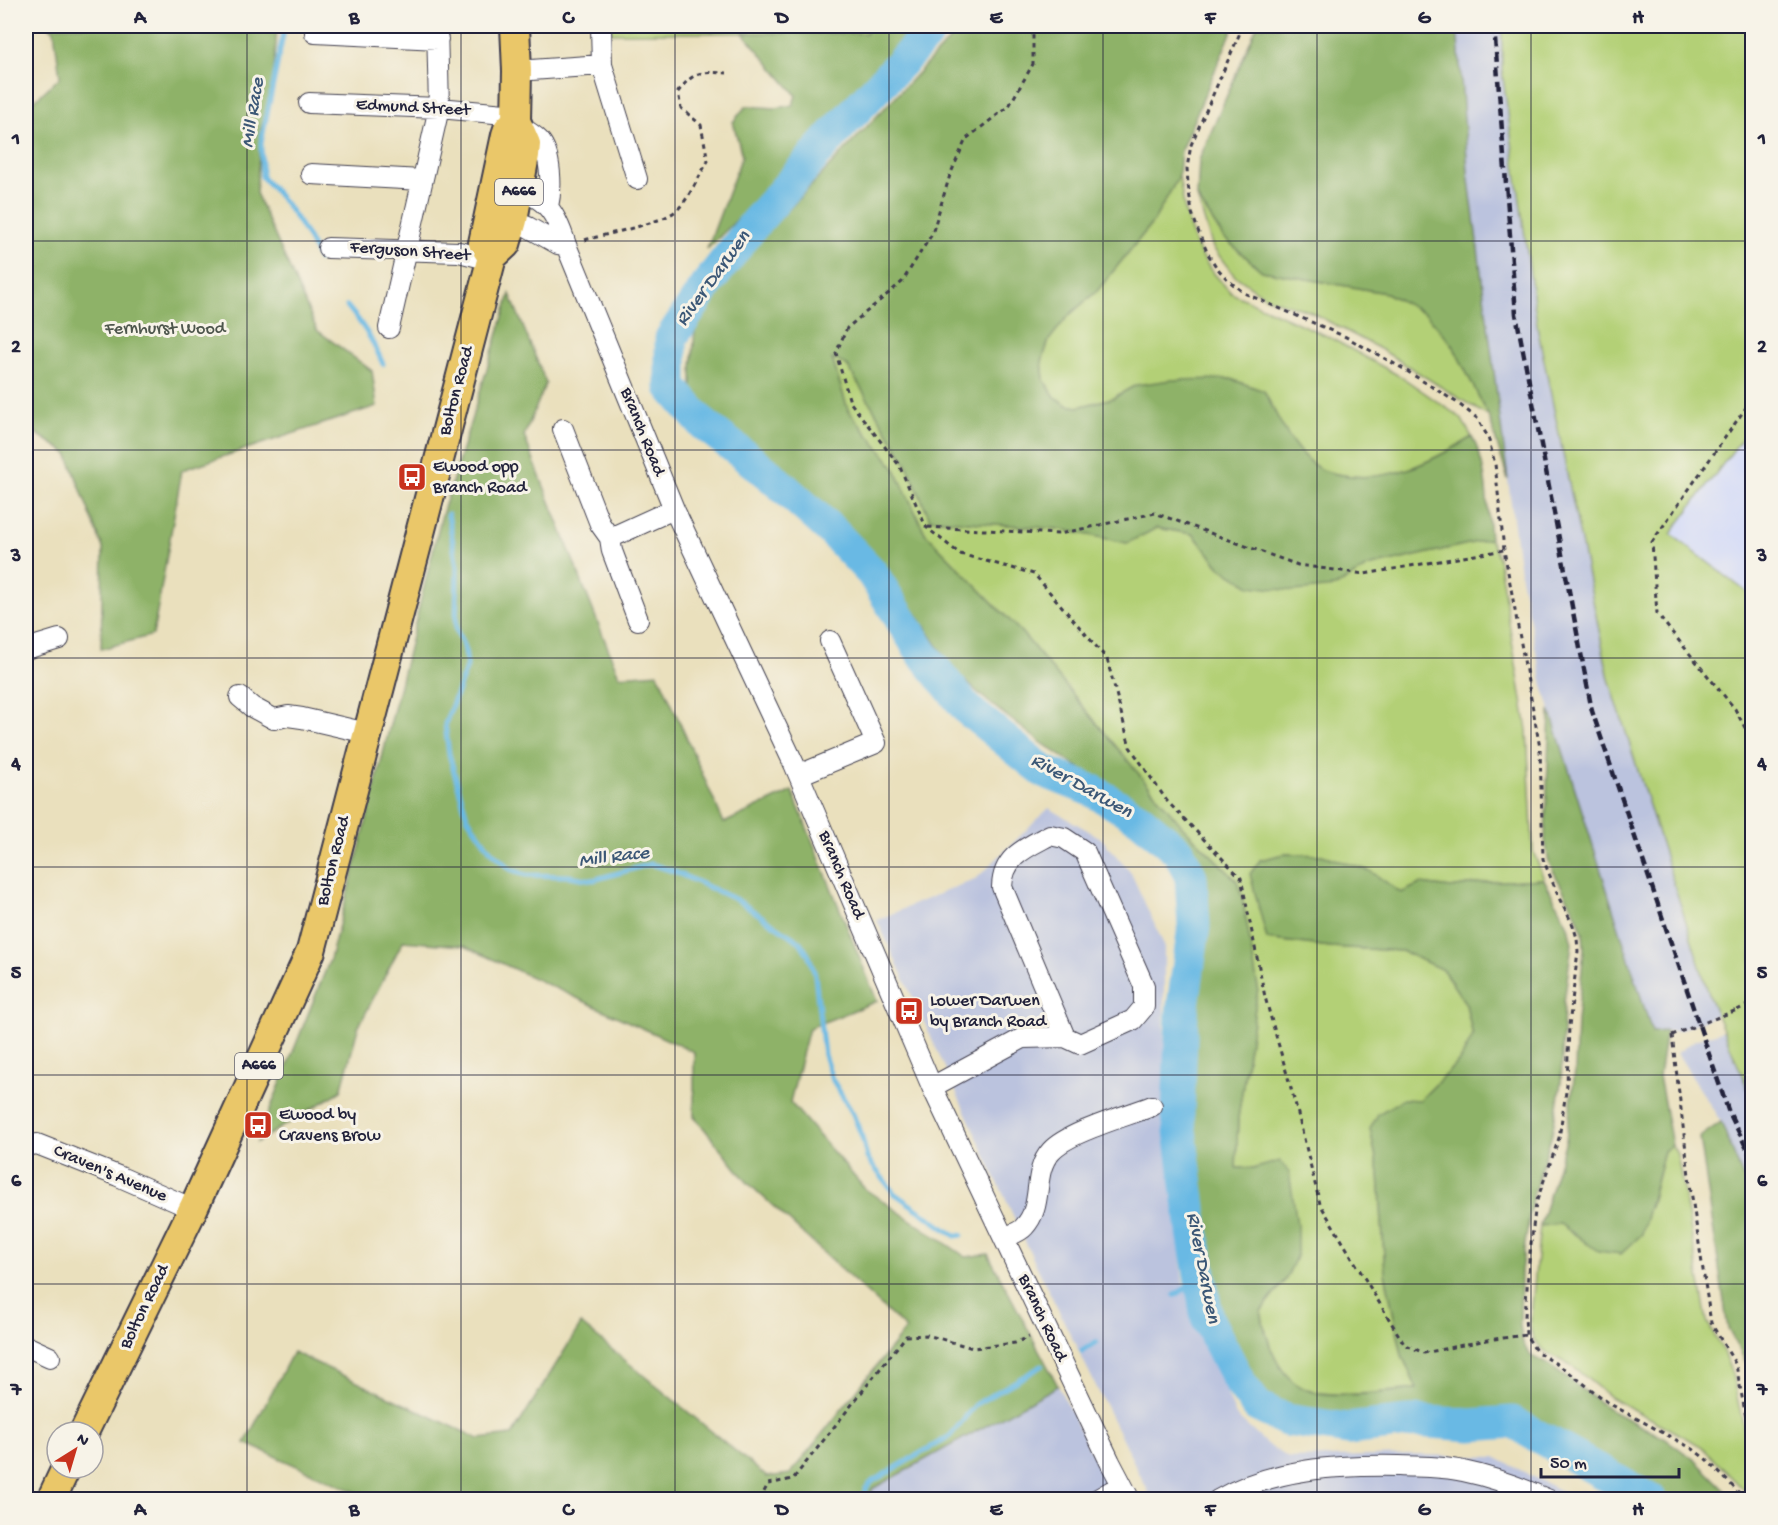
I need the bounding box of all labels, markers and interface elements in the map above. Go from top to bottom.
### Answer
text: A [133,8,148,31]
text: B [348,8,360,31]
text: C [562,8,576,31]
text: D [773,8,789,31]
text: E [990,8,1004,31]
text: F [1204,8,1217,31]
text: G [1418,8,1432,31]
text: H [1632,8,1644,31]
water label: Mill Race [237,76,271,150]
street label: Edmund Street [355,95,472,122]
text: 1 [11,129,20,152]
text: 1 [1757,129,1766,152]
road number: A666 [495,179,543,205]
water label: River Darwen [672,226,757,331]
street label: Ferguson Street [348,237,472,267]
park label: Fernhurst Wood [104,319,227,340]
text: 2 [11,337,21,360]
text: 2 [1757,337,1767,360]
street label: Bolton Road [435,343,479,439]
street label: Branch Road [614,384,670,481]
place label: Ewood opp Branch Road [432,457,528,499]
bus stop icon: Ewood opp Branch Road [396,461,428,493]
text: 3 [10,546,21,569]
text: 3 [1756,546,1767,569]
water label: River Darwen [1026,750,1136,825]
text: 4 [10,754,21,777]
text: 4 [1756,754,1767,777]
street label: Bolton Road [313,813,356,909]
street label: Branch Road [813,827,869,923]
water label: Mill Race [578,842,651,874]
text: 5 [11,963,22,986]
text: 5 [1757,963,1768,986]
place label: Lower Darwen by Branch Road [930,991,1048,1033]
bus stop icon: Lower Darwen by Branch Road [893,995,925,1027]
road number: A666 [235,1053,283,1079]
place label: Ewood by Cravens Brow [279,1105,381,1147]
bus stop icon: Ewood by Cravens Brow [242,1109,274,1141]
street label: Craven's Avenue [50,1141,171,1208]
text: 6 [11,1171,22,1194]
text: 6 [1757,1171,1768,1194]
water label: River Darwen [1180,1211,1224,1326]
street label: Bolton Road [115,1260,175,1354]
street label: Branch Road [1012,1270,1072,1366]
text: 7 [10,1380,23,1403]
text: 7 [1756,1380,1769,1403]
north arrow [45,1420,105,1480]
text: N [72,1430,92,1452]
scale bar [1541,1441,1679,1479]
text: 50 m [1550,1454,1587,1475]
text: A [133,1500,148,1523]
text: B [348,1500,360,1523]
text: C [562,1500,576,1523]
text: D [773,1500,789,1523]
text: E [990,1500,1004,1523]
text: F [1204,1500,1217,1523]
text: G [1418,1500,1432,1523]
text: H [1632,1500,1644,1523]

